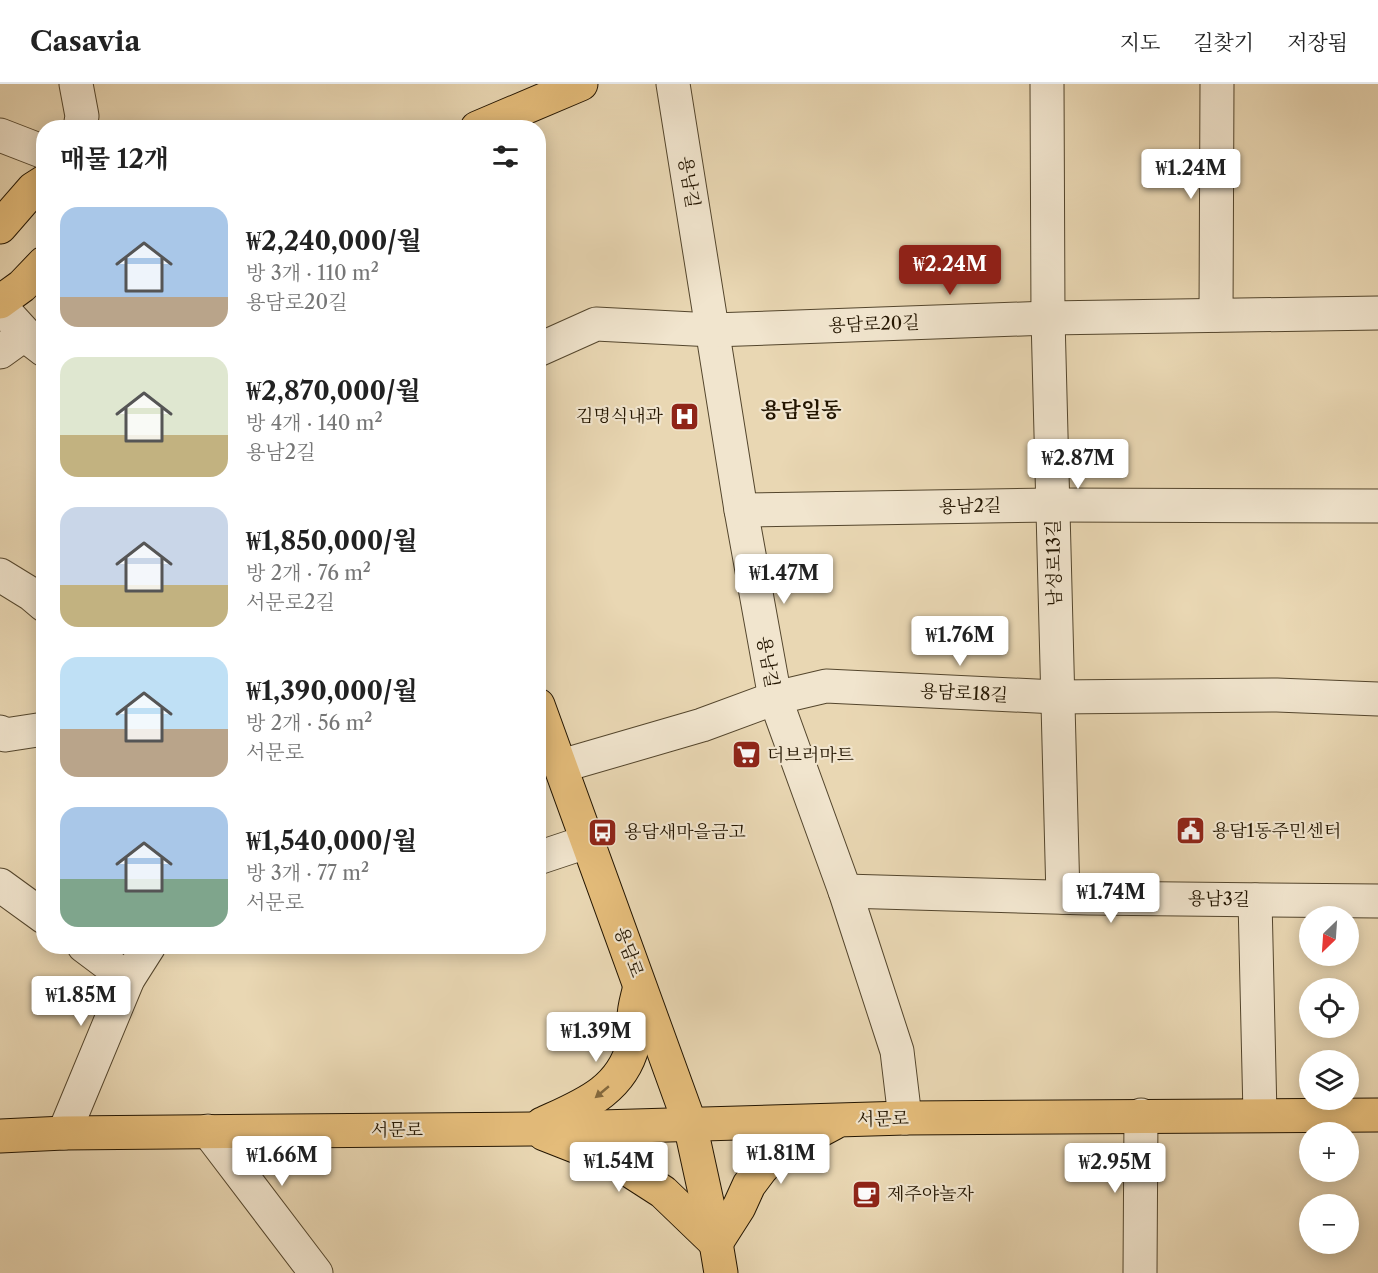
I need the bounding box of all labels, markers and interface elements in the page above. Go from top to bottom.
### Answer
text: Casavia [30,24,141,58]
text: 지도 [1120,30,1160,55]
text: 길찾기 [1193,30,1254,55]
text: 저장됨 [1287,30,1348,55]
icon: filters [489,140,522,173]
text: 매물 12개 [60,143,169,175]
pin: ₩1.24M [1142,149,1240,200]
street label: 용남길 [674,155,704,209]
text: ₩1.24M [1155,156,1227,180]
text: ₩2,240,000/월 [246,225,422,257]
icon: home [108,231,180,303]
pin: ₩2.24M [901,245,999,296]
text: ₩2.24M [913,252,987,276]
text: 방 3개 · 110 m² [246,261,379,285]
text: 용담로20길 [246,290,347,314]
street label: 용담로20길 [828,311,920,337]
text: ₩2,870,000/월 [246,375,421,407]
icon: home [108,381,180,453]
district label: 용담일동 [760,397,842,422]
hospital icon: 김명식내과 [668,400,700,432]
place label: 김명식내과 [576,405,664,427]
text: 방 4개 · 140 m² [246,411,383,435]
pin: ₩2.87M [1029,439,1127,490]
text: 용남2길 [246,440,315,464]
text: ₩2.87M [1041,446,1115,470]
street label: 용남2길 [939,494,1001,518]
street label: 남성로13길 [1042,519,1066,607]
text: ₩1,850,000/월 [246,525,418,557]
icon: home [108,531,180,603]
pin: ₩1.47M [735,554,833,605]
text: 방 2개 · 76 m² [246,561,371,585]
text: ₩1.47M [749,561,819,585]
text: 서문로2길 [246,590,335,614]
pin: ₩1.76M [911,616,1009,667]
text: ₩1.76M [925,623,995,647]
street label: 용남길 [753,634,783,690]
text: ₩1,390,000/월 [246,675,418,707]
street label: 용담로18길 [920,680,1008,706]
icon: home [108,681,180,753]
text: 방 2개 · 56 m² [246,711,372,735]
supermarket icon: 더브러마트 [730,739,762,771]
text: 서문로 [246,740,304,764]
place label: 더브러마트 [767,744,855,766]
public building icon: 용담1동주민센터 [1175,815,1207,847]
bus stop icon: 용담새마을금고 [587,816,619,848]
place label: 용담1동주민센터 [1212,820,1341,842]
place label: 용담새마을금고 [624,821,746,843]
text: ₩1,540,000/월 [246,825,417,857]
icon: home [108,831,180,903]
text: 방 3개 · 77 m² [246,861,369,885]
pin: ₩1.74M [1062,873,1160,924]
text: ₩1.74M [1077,880,1145,904]
street label: 용남3길 [1188,887,1250,911]
text: 서문로 [246,890,304,914]
north arrow [1299,906,1359,966]
map controls [1299,906,1359,1254]
street label: 용담로 [610,924,648,980]
pin: ₩1.85M [32,976,130,1027]
button: locate [1299,978,1359,1038]
text: ₩1.85M [46,983,116,1007]
pin: ₩1.39M [547,1012,645,1063]
text: ₩1.39M [561,1019,631,1043]
button: layers [1299,1050,1359,1110]
one-way arrow [594,1086,610,1099]
street label: 서문로 [857,1108,909,1130]
street label: 서문로 [371,1119,423,1141]
button: + [1299,1122,1359,1182]
pin: ₩1.81M [732,1134,830,1185]
pin: ₩1.66M [233,1136,331,1187]
text: ₩1.81M [747,1141,815,1165]
pin: ₩1.54M [570,1142,668,1193]
text: ₩1.66M [246,1143,318,1167]
pin: ₩2.95M [1066,1143,1164,1194]
text: ₩1.54M [584,1149,654,1173]
text: ₩2.95M [1079,1150,1151,1174]
cafe icon: 제주야놀자 [850,1178,882,1210]
place label: 제주야놀자 [887,1183,975,1205]
button: − [1299,1194,1359,1254]

